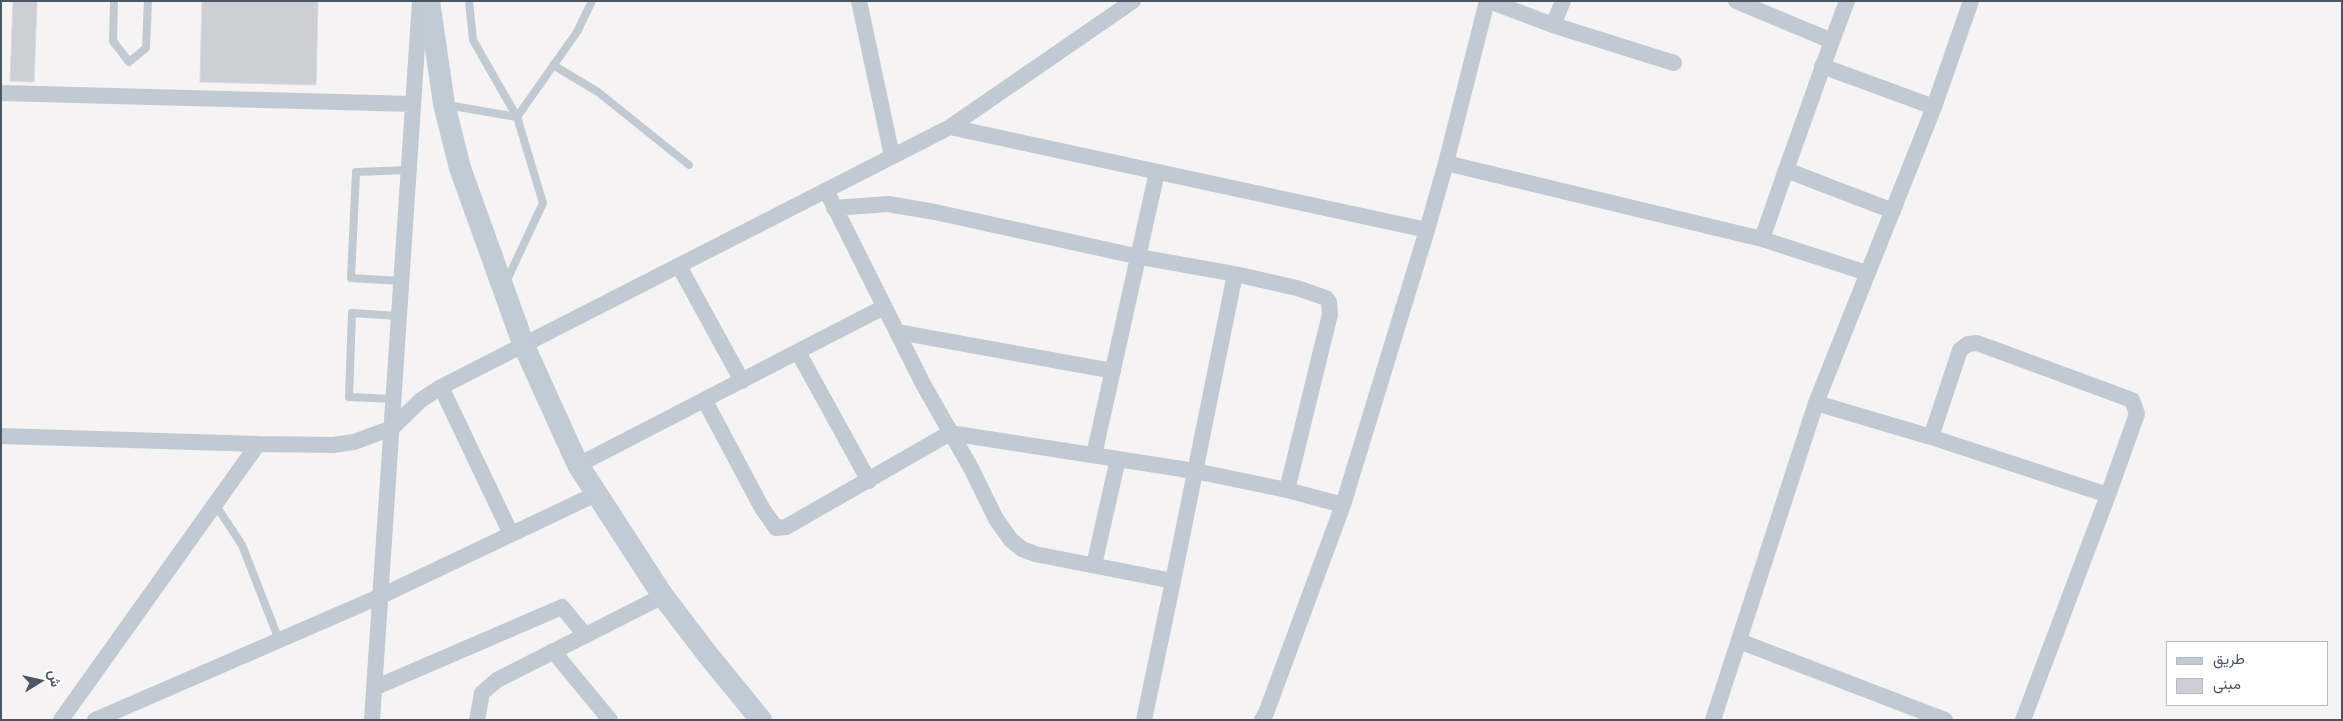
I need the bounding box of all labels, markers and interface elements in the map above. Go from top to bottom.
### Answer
legend [2166,641,2328,706]
text: طريق [2213,650,2245,668]
north arrow [15,656,65,706]
text: ش [45,669,64,688]
text: مبنى [2213,675,2241,693]

